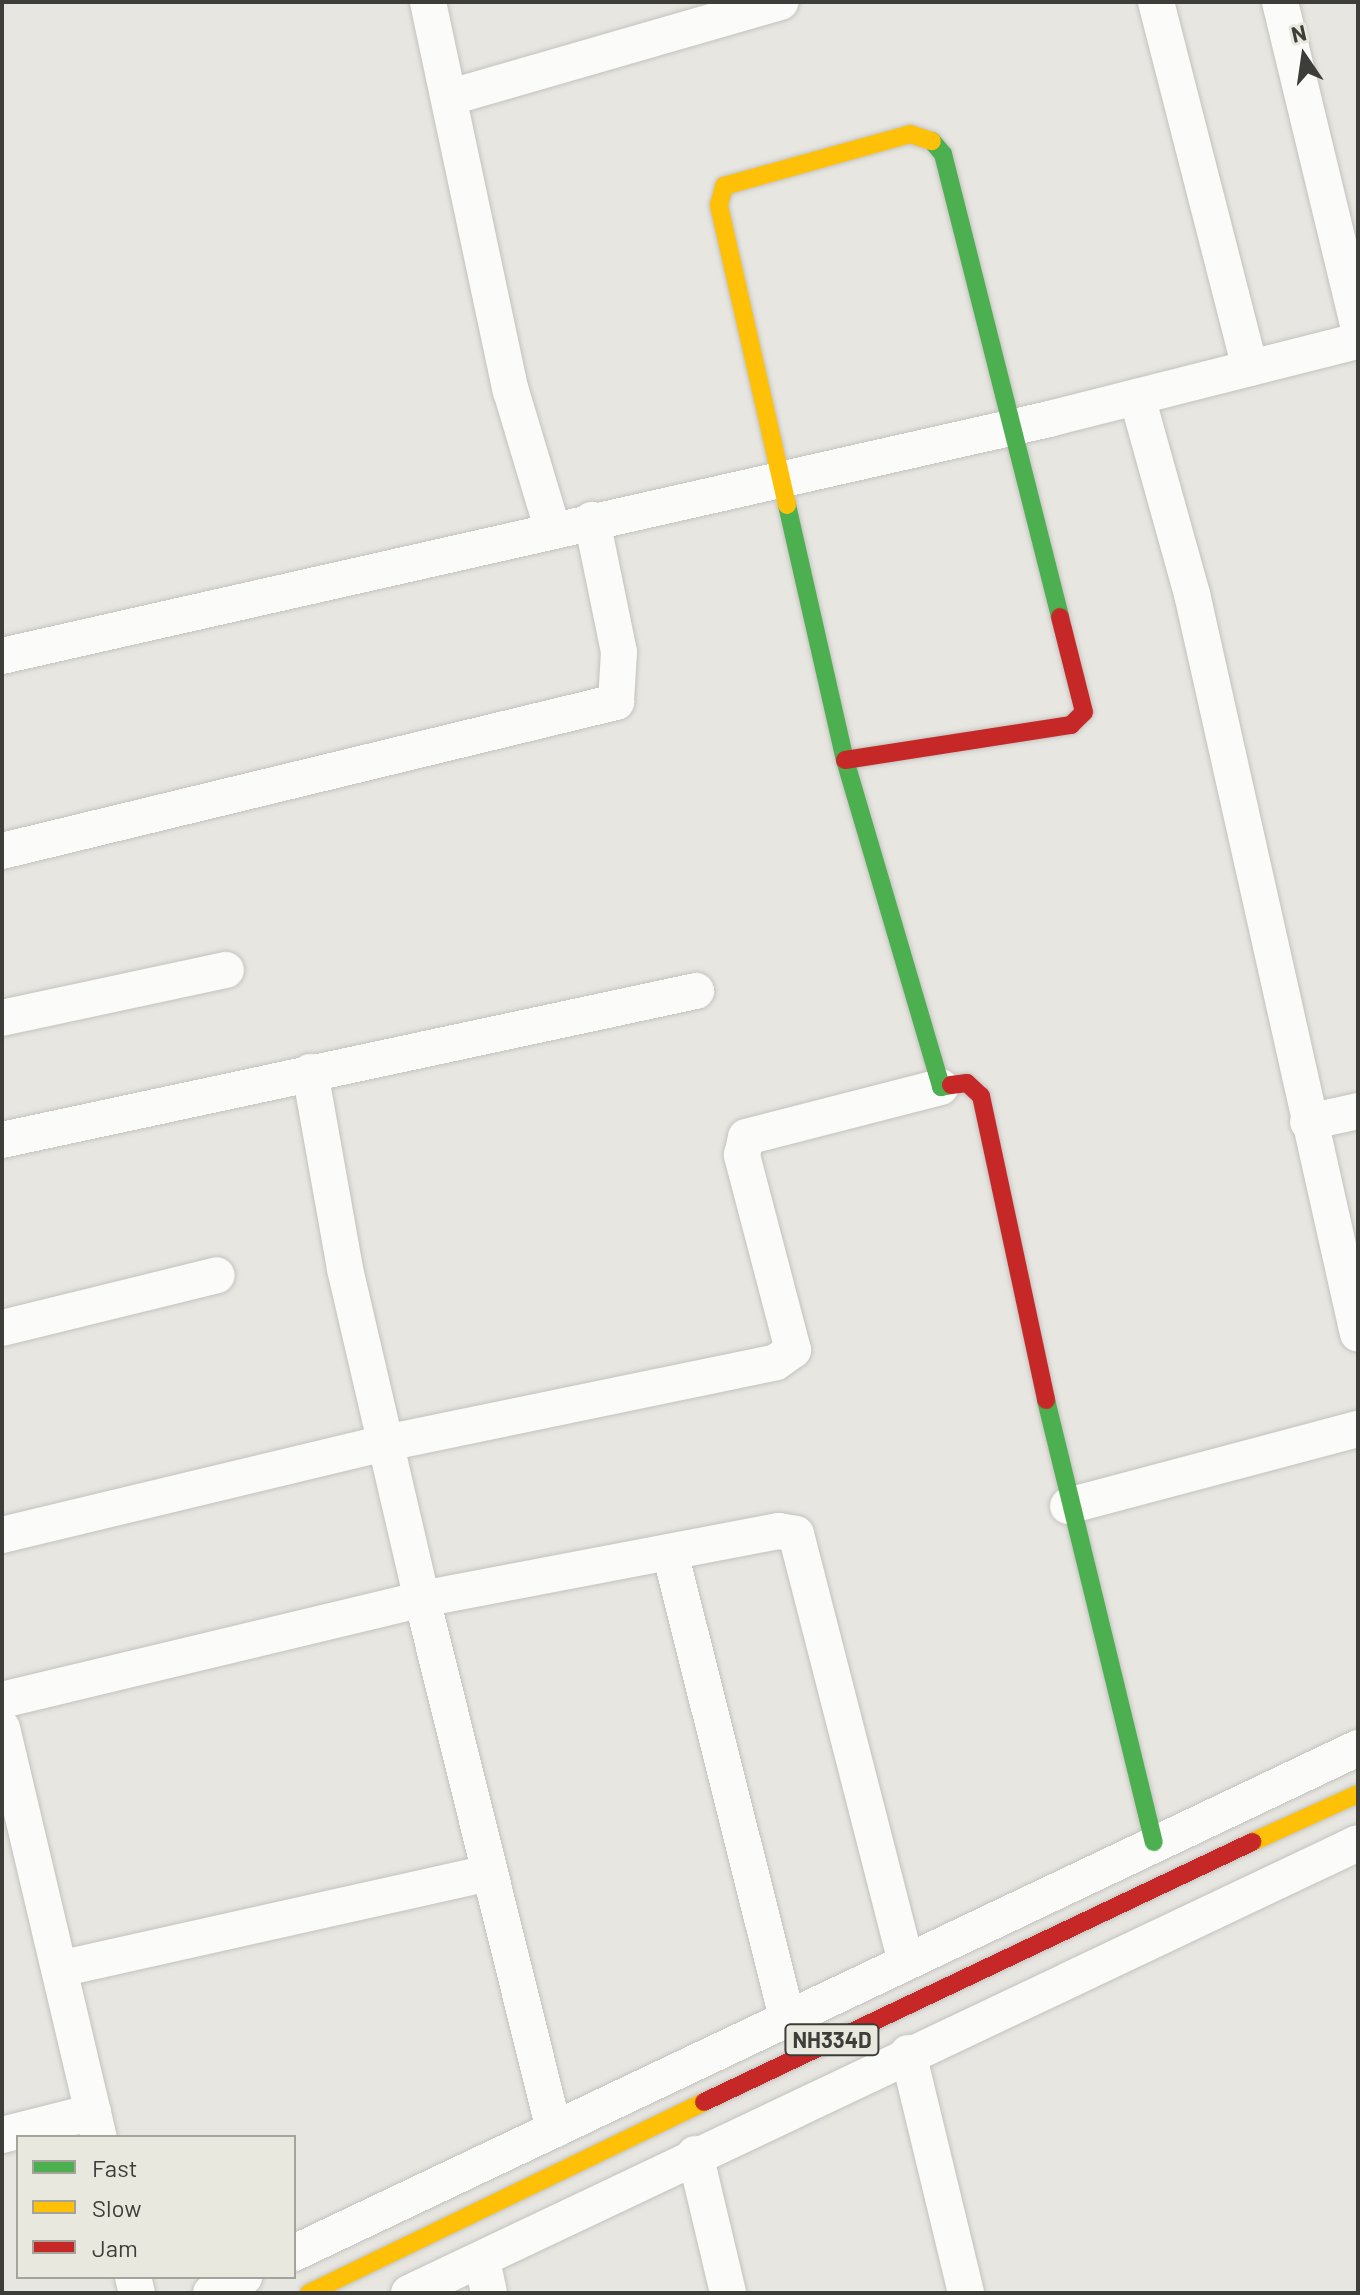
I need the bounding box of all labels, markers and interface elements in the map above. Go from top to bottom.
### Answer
north arrow [1264,16,1344,96]
text: N [1289,18,1309,47]
road number: NH334D [784,2022,880,2058]
legend [16,2135,296,2279]
text: Fast [92,2153,137,2182]
text: Slow [92,2193,141,2222]
text: Jam [92,2233,138,2262]

